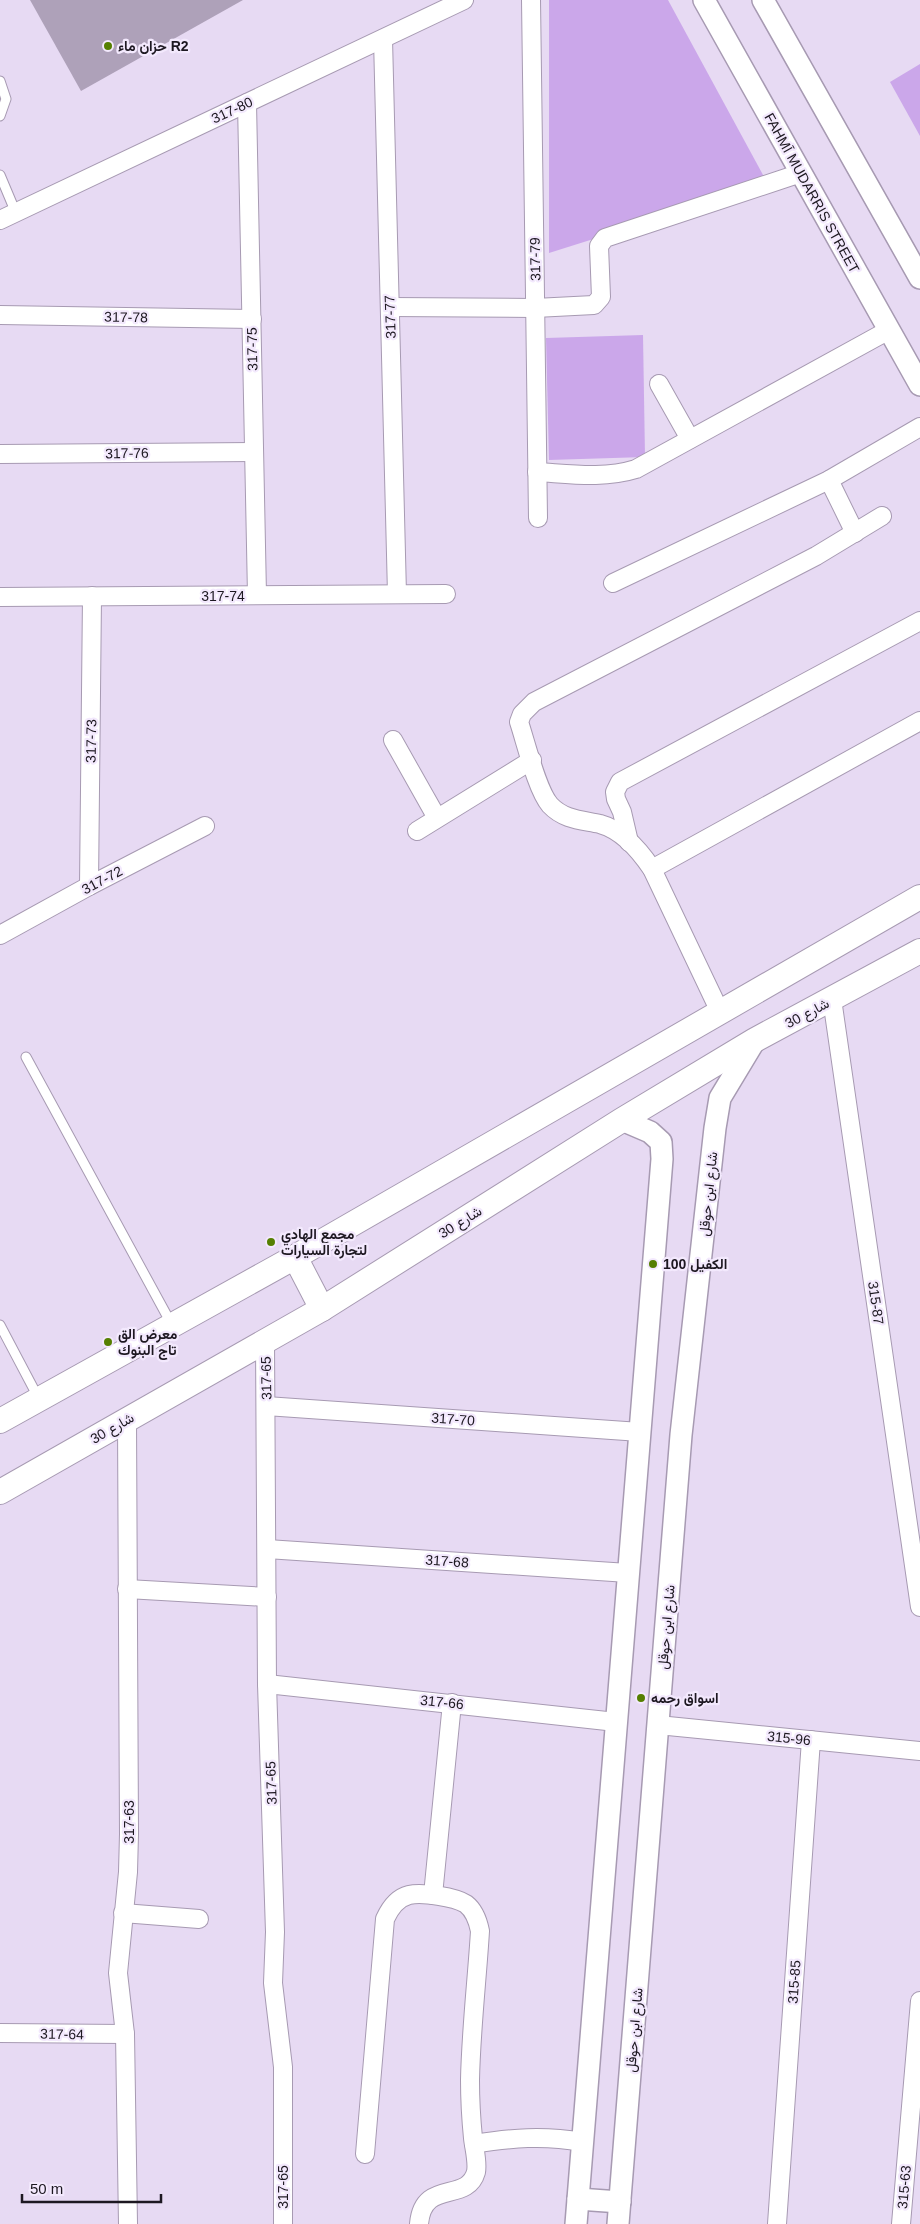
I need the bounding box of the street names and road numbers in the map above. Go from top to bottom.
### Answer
street label: 317-80 [209,93,255,126]
street label: FAHMĪ MUDARRIS STREET [761,110,863,276]
street label: 317-79 [527,237,543,281]
street label: 317-77 [381,295,399,339]
street label: 317-78 [104,309,148,325]
street label: 317-75 [244,327,260,371]
street label: 317-76 [105,445,149,461]
street label: 317-74 [201,588,245,604]
street label: 317-73 [83,719,99,763]
street label: 317-72 [79,863,125,897]
street label: شارع 30 [782,995,833,1034]
street label: شارع ابن حوقل [696,1151,723,1237]
street label: شارع 30 [436,1203,486,1244]
street label: 315-87 [865,1280,887,1326]
street label: 317-65 [258,1356,274,1400]
street label: شارع 30 [87,1409,138,1449]
street label: 317-70 [431,1409,476,1429]
street label: 317-68 [425,1551,470,1571]
street label: شارع ابن حوقل [654,1584,681,1670]
street label: 317-66 [419,1692,465,1712]
street label: 315-96 [766,1728,812,1748]
street label: 317-65 [262,1761,280,1805]
street label: 317-63 [121,1800,137,1844]
street label: 315-85 [784,1959,804,2004]
street label: شارع ابن حوقل [622,1987,649,2073]
street label: 317-64 [40,2026,84,2042]
street label: 315-63 [894,2164,914,2209]
street label: 317-65 [275,2165,291,2209]

